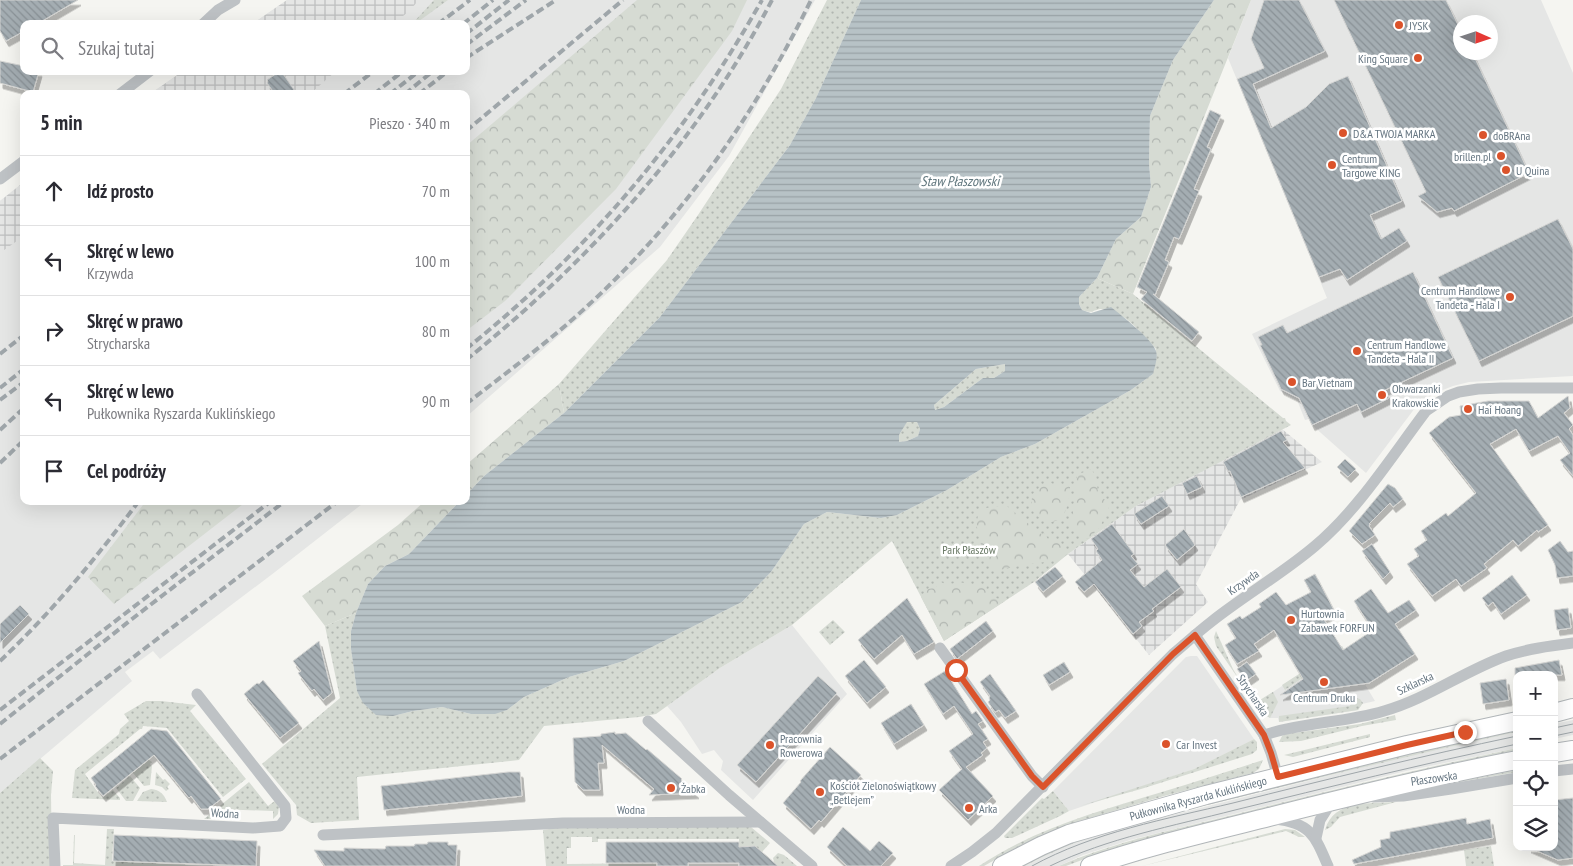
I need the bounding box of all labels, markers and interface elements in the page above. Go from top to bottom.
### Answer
north arrow [1453,15,1498,60]
place label: JYSK [1408,18,1428,33]
marker: JYSK [1393,19,1405,31]
search box [20,20,470,75]
icon: search [38,34,66,62]
text: Szukaj tutaj [78,36,155,60]
place label: King Square [1358,51,1408,66]
marker: King Square [1412,52,1424,64]
text: 5 min [40,109,82,136]
text: Pieszo · 340 m [369,113,450,133]
place label: D&A TWOJA MARKA [1353,126,1436,141]
marker: D&A TWOJA MARKA [1337,127,1349,139]
place label: doBRAna [1493,128,1530,143]
marker: doBRAna [1477,129,1489,141]
place label: brillen.pl [1454,149,1491,164]
marker: brillen.pl [1495,150,1507,162]
place label: Centrum Targowe KING [1342,151,1400,180]
marker: Centrum Targowe KING [1326,159,1338,171]
place label: U Quina [1516,163,1549,178]
marker: U Quina [1500,164,1512,176]
water label: Staw Płaszowski [921,172,1001,190]
icon: ahead [40,177,68,205]
text: Idź prosto [87,179,154,203]
text: 70 m [422,181,450,201]
text: Skręć w lewo [87,239,174,263]
icon: left [40,247,68,275]
text: 100 m [415,251,450,271]
text: Krzywda [87,263,134,283]
place label: Centrum Handlowe Tandeta - Hala I [1421,283,1500,312]
marker: Centrum Handlowe Tandeta - Hala I [1504,291,1516,303]
text: Skręć w prawo [87,309,183,333]
icon: right [40,317,68,345]
text: 80 m [422,321,450,341]
text: Strycharska [87,333,150,353]
place label: Centrum Handlowe Tandeta - Hala II [1367,337,1446,366]
marker: Centrum Handlowe Tandeta - Hala II [1351,345,1363,357]
place label: Bar Vietnam [1302,375,1352,390]
marker: Bar Vietnam [1286,376,1298,388]
text: Skręć w lewo [87,379,174,403]
place label: Obwarzanki Krakowskie [1392,381,1441,410]
icon: left [40,387,68,415]
marker: Obwarzanki Krakowskie [1376,389,1388,401]
text: 90 m [422,391,450,411]
place label: Hai Hoang [1478,402,1521,417]
text: Pułkownika Ryszarda Kuklińskiego [87,403,276,423]
marker: Hai Hoang [1462,403,1474,415]
icon: arrive [40,457,68,485]
text: Cel podróży [87,459,166,483]
park label: Park Płaszów [942,542,997,557]
street label: Krzywda [1224,566,1262,598]
place label: Hurtownia Zabawek FORFUN [1301,606,1375,635]
marker: Hurtownia Zabawek FORFUN [1285,614,1297,626]
route start [945,659,968,682]
street label: Szklarska [1394,668,1436,698]
street label: Strycharska [1234,671,1273,719]
map controls [1513,671,1558,851]
button: + [1513,671,1558,716]
marker: Centrum Druku [1318,676,1330,688]
place label: Centrum Druku [1293,690,1355,705]
button: − [1513,716,1558,761]
route end [1454,721,1477,744]
place label: Pracownia Rowerowa [780,731,823,760]
place label: Car Invest [1176,737,1218,752]
marker: Car Invest [1160,738,1172,750]
marker: Pracownia Rowerowa [764,739,776,751]
button: locate [1513,761,1558,806]
street label: Płaszowska [1410,767,1458,789]
street label: Pułkownika Ryszarda Kuklińskiego [1128,772,1268,824]
place label: Kościół Zielonoświątkowy „Betlejem” [830,778,937,807]
place label: Żabka [681,781,706,796]
marker: Żabka [665,782,677,794]
marker: Kościół Zielonoświątkowy „Betlejem” [814,786,826,798]
place label: Arka [979,801,998,816]
street label: Wodna [617,802,645,817]
marker: Arka [963,802,975,814]
street label: Wodna [211,805,240,821]
button: layers [1513,806,1558,851]

